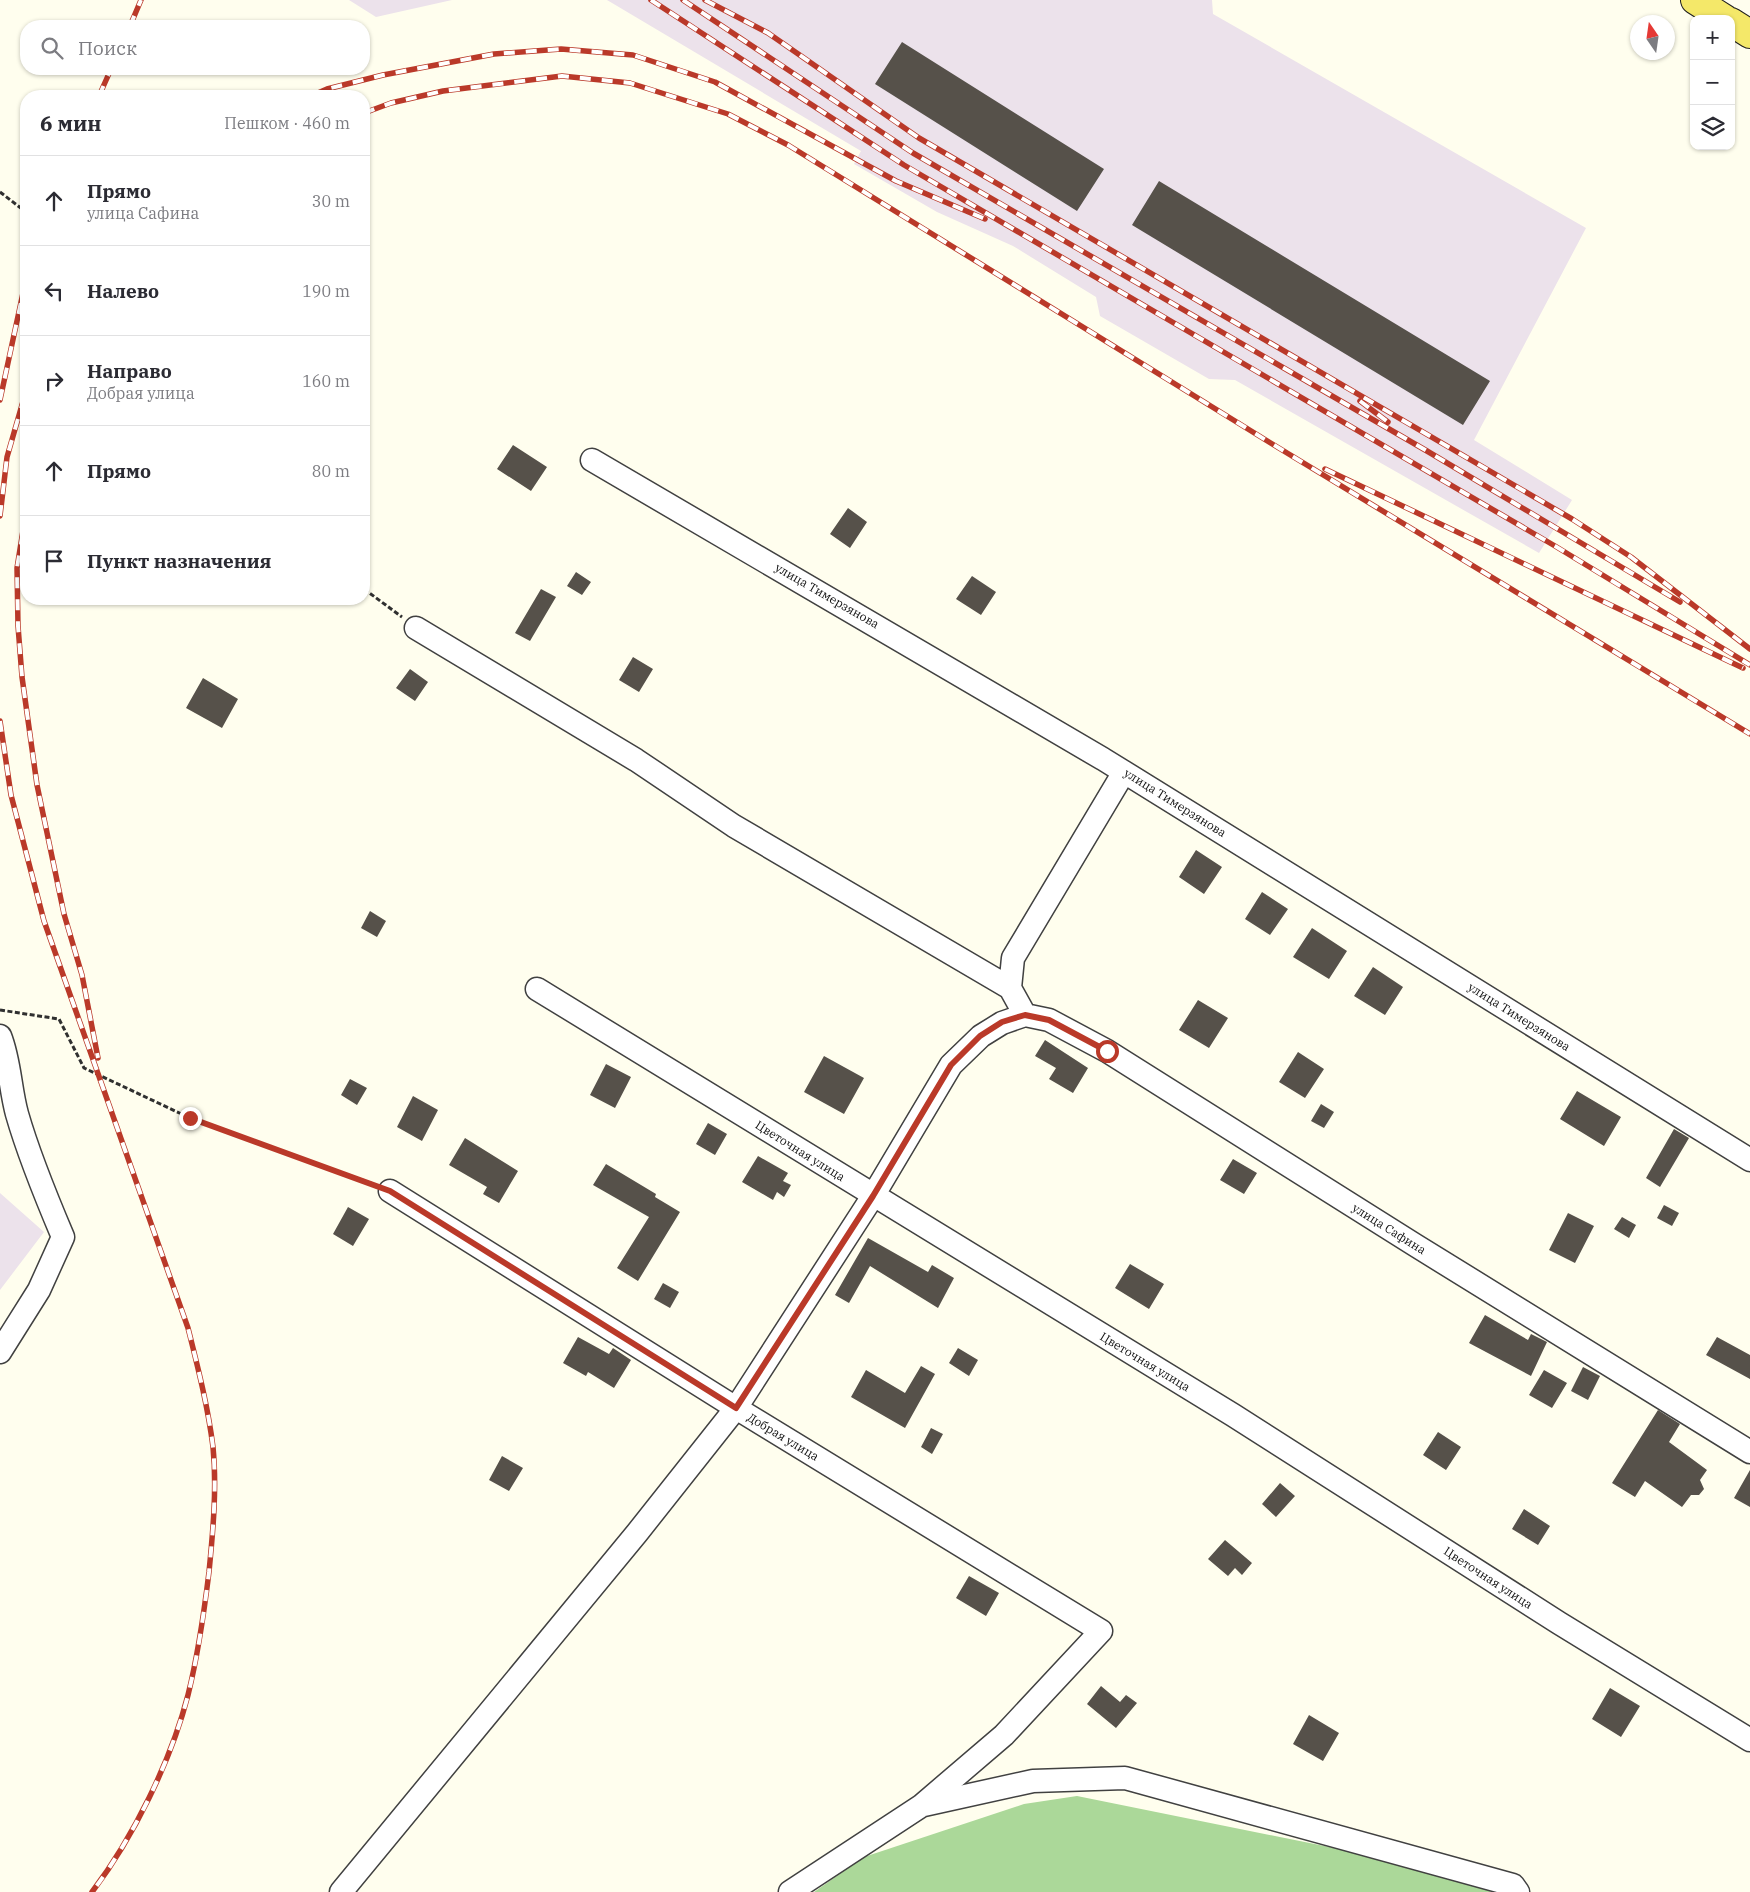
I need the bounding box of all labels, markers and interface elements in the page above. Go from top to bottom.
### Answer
north arrow [1630,15,1675,60]
map controls [1690,15,1735,150]
button: + [1690,15,1735,60]
search box [20,20,370,75]
icon: search [38,34,66,62]
text: Поиск [78,36,137,60]
button: − [1690,60,1735,105]
button: layers [1690,105,1735,150]
text: 6 мин [40,109,102,137]
text: Пешком · 460 m [224,113,350,133]
text: Прямо [87,179,151,203]
icon: ahead [40,187,68,215]
text: 30 m [312,191,350,211]
text: улица Сафина [87,203,199,223]
icon: left [40,277,68,305]
text: Налево [87,279,159,303]
text: 190 m [302,281,350,301]
text: Направо [87,359,172,383]
icon: right [40,367,68,395]
text: 160 m [302,371,350,391]
text: Добрая улица [87,383,195,403]
icon: ahead [40,457,68,485]
text: Прямо [87,459,151,483]
text: 80 m [312,461,350,481]
icon: arrive [40,547,68,575]
text: Пункт назначения [87,549,271,573]
street label: улица Тимерзянова [773,560,882,632]
street label: улица Тимерзянова [1121,765,1229,840]
street label: улица Тимерзянова [1465,979,1573,1054]
route start [1096,1040,1119,1063]
route end [179,1107,202,1130]
street label: Цветочная улица [753,1117,848,1184]
street label: улица Сафина [1350,1200,1429,1257]
street label: Цветочная улица [1097,1329,1194,1395]
street label: Добрая улица [745,1409,822,1464]
street label: Цветочная улица [1441,1543,1536,1612]

